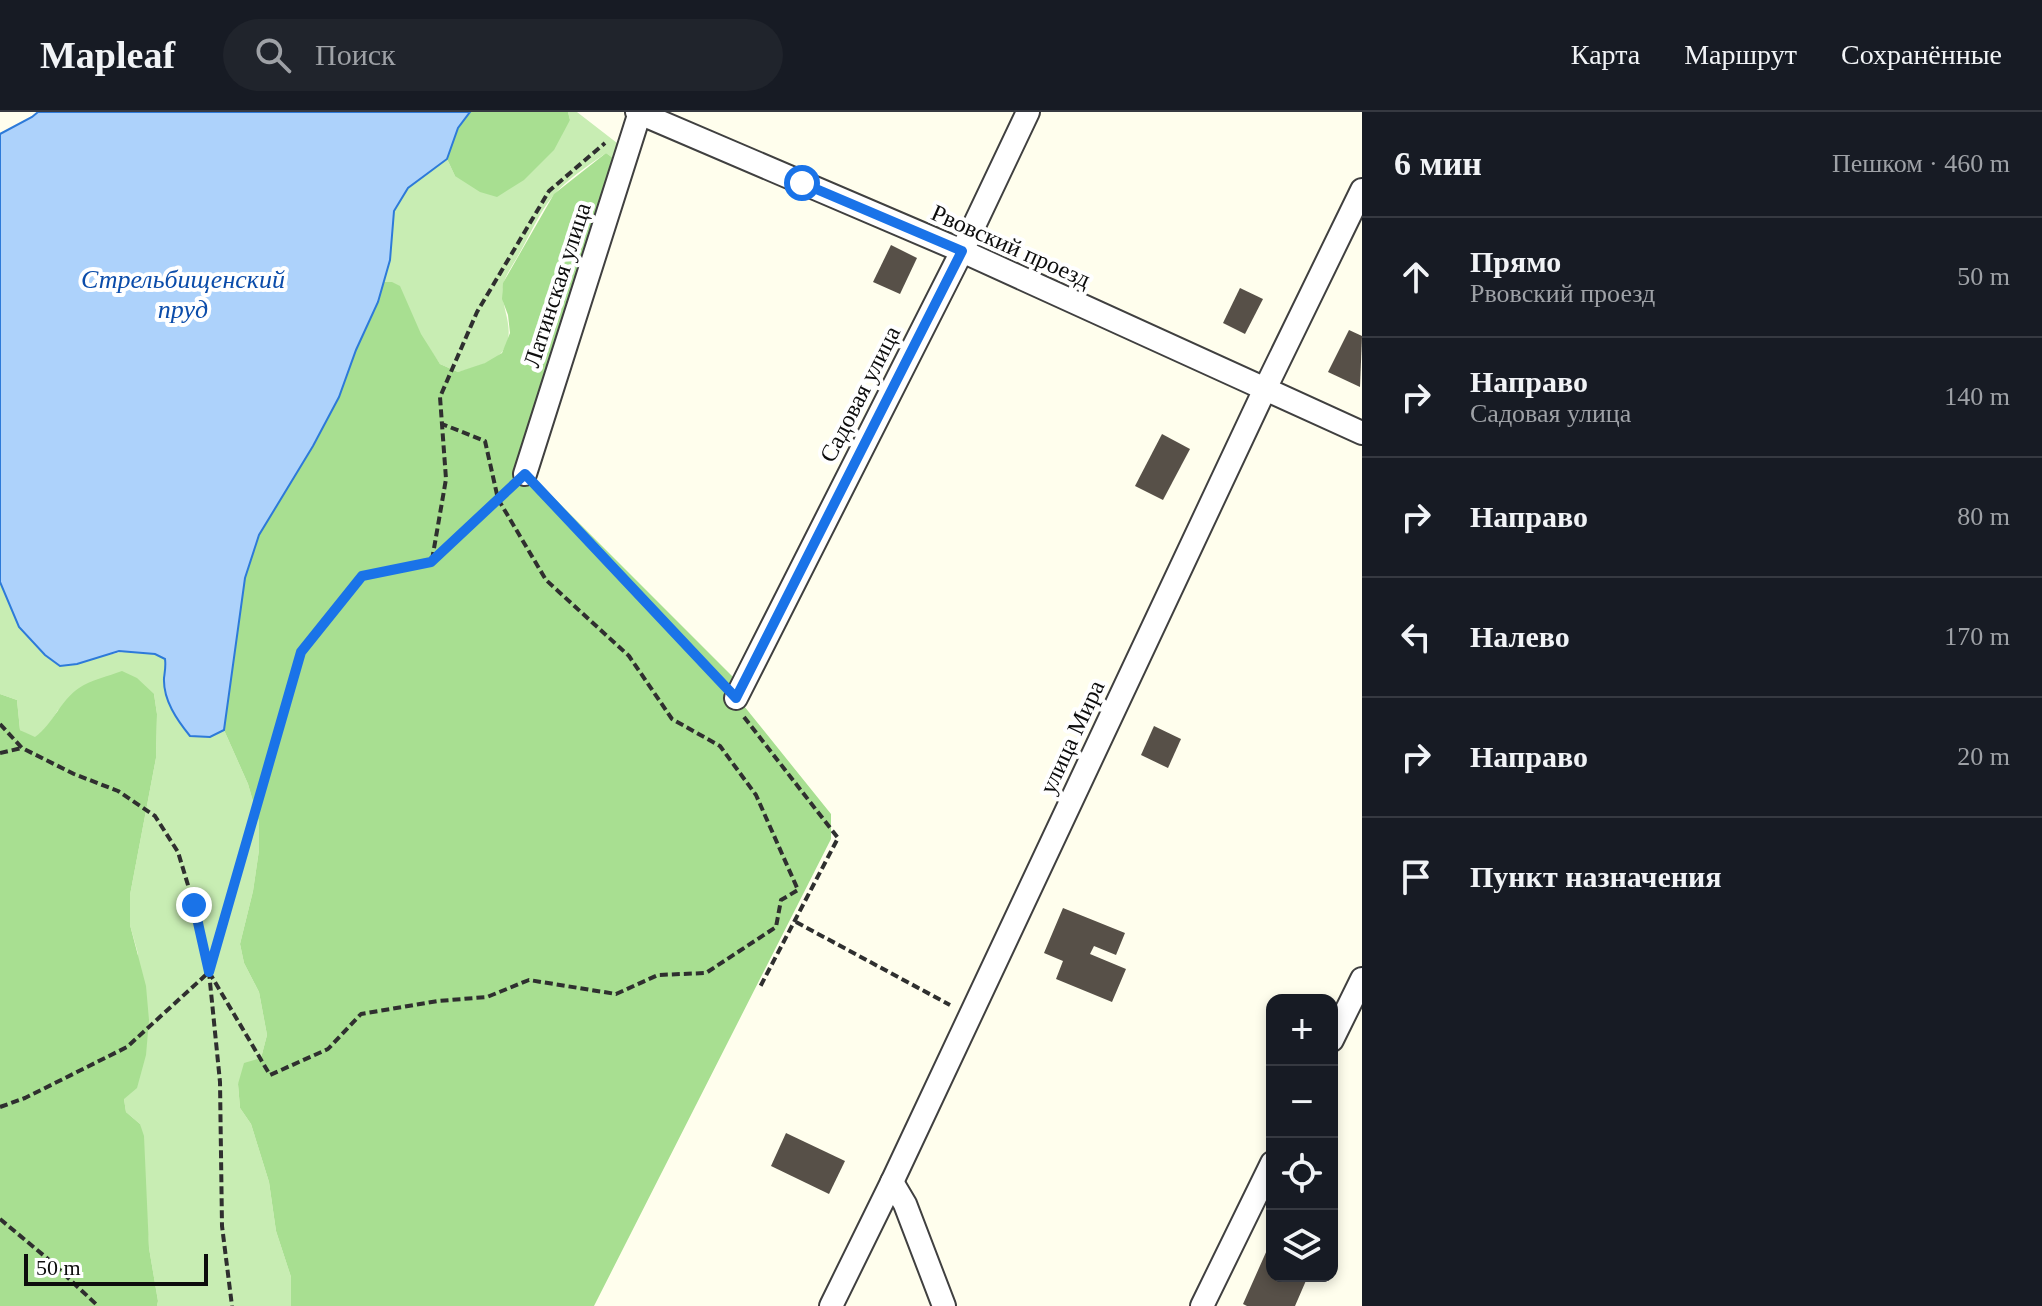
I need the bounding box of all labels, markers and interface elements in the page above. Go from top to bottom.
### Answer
search box [223,19,783,91]
icon: search [251,33,295,77]
text: Mapleaf [40,34,175,76]
text: Поиск [315,38,396,71]
text: Карта [1571,39,1640,70]
text: Маршрут [1684,39,1797,70]
text: Сохранённые [1841,39,2002,70]
text: 6 мин [1394,145,1482,182]
text: Пешком · 460 m [1832,149,2010,178]
route start [784,165,820,201]
street label: Латинская улица [518,199,596,371]
street label: Рвовский проезд [928,199,1094,293]
text: Прямо [1470,245,1561,278]
icon: ahead [1394,255,1438,299]
text: 50 m [1957,262,2010,291]
water label: Стрельбищенский пруд [81,265,285,324]
text: Рвовский проезд [1470,279,1655,308]
street label: Садовая улица [815,321,906,466]
text: Направо [1470,365,1588,398]
icon: right [1394,375,1438,419]
text: 140 m [1944,382,2010,411]
text: Садовая улица [1470,399,1631,428]
icon: right [1394,495,1438,539]
text: Направо [1470,500,1588,533]
text: 80 m [1957,502,2010,531]
icon: left [1394,615,1438,659]
text: Налево [1470,620,1570,653]
text: 170 m [1944,622,2010,651]
street label: улица Мира [1034,676,1110,798]
icon: right [1394,735,1438,779]
text: Направо [1470,740,1588,773]
text: 20 m [1957,742,2010,771]
icon: arrive [1394,855,1438,899]
text: Пункт назначения [1470,860,1722,893]
route end [176,887,212,923]
map controls [1266,994,1338,1282]
button: + [1266,994,1338,1066]
button: − [1266,1066,1338,1138]
button: locate [1266,1138,1338,1210]
button: layers [1266,1210,1338,1282]
scale bar [24,1250,208,1286]
text: 50 m [36,1255,81,1280]

